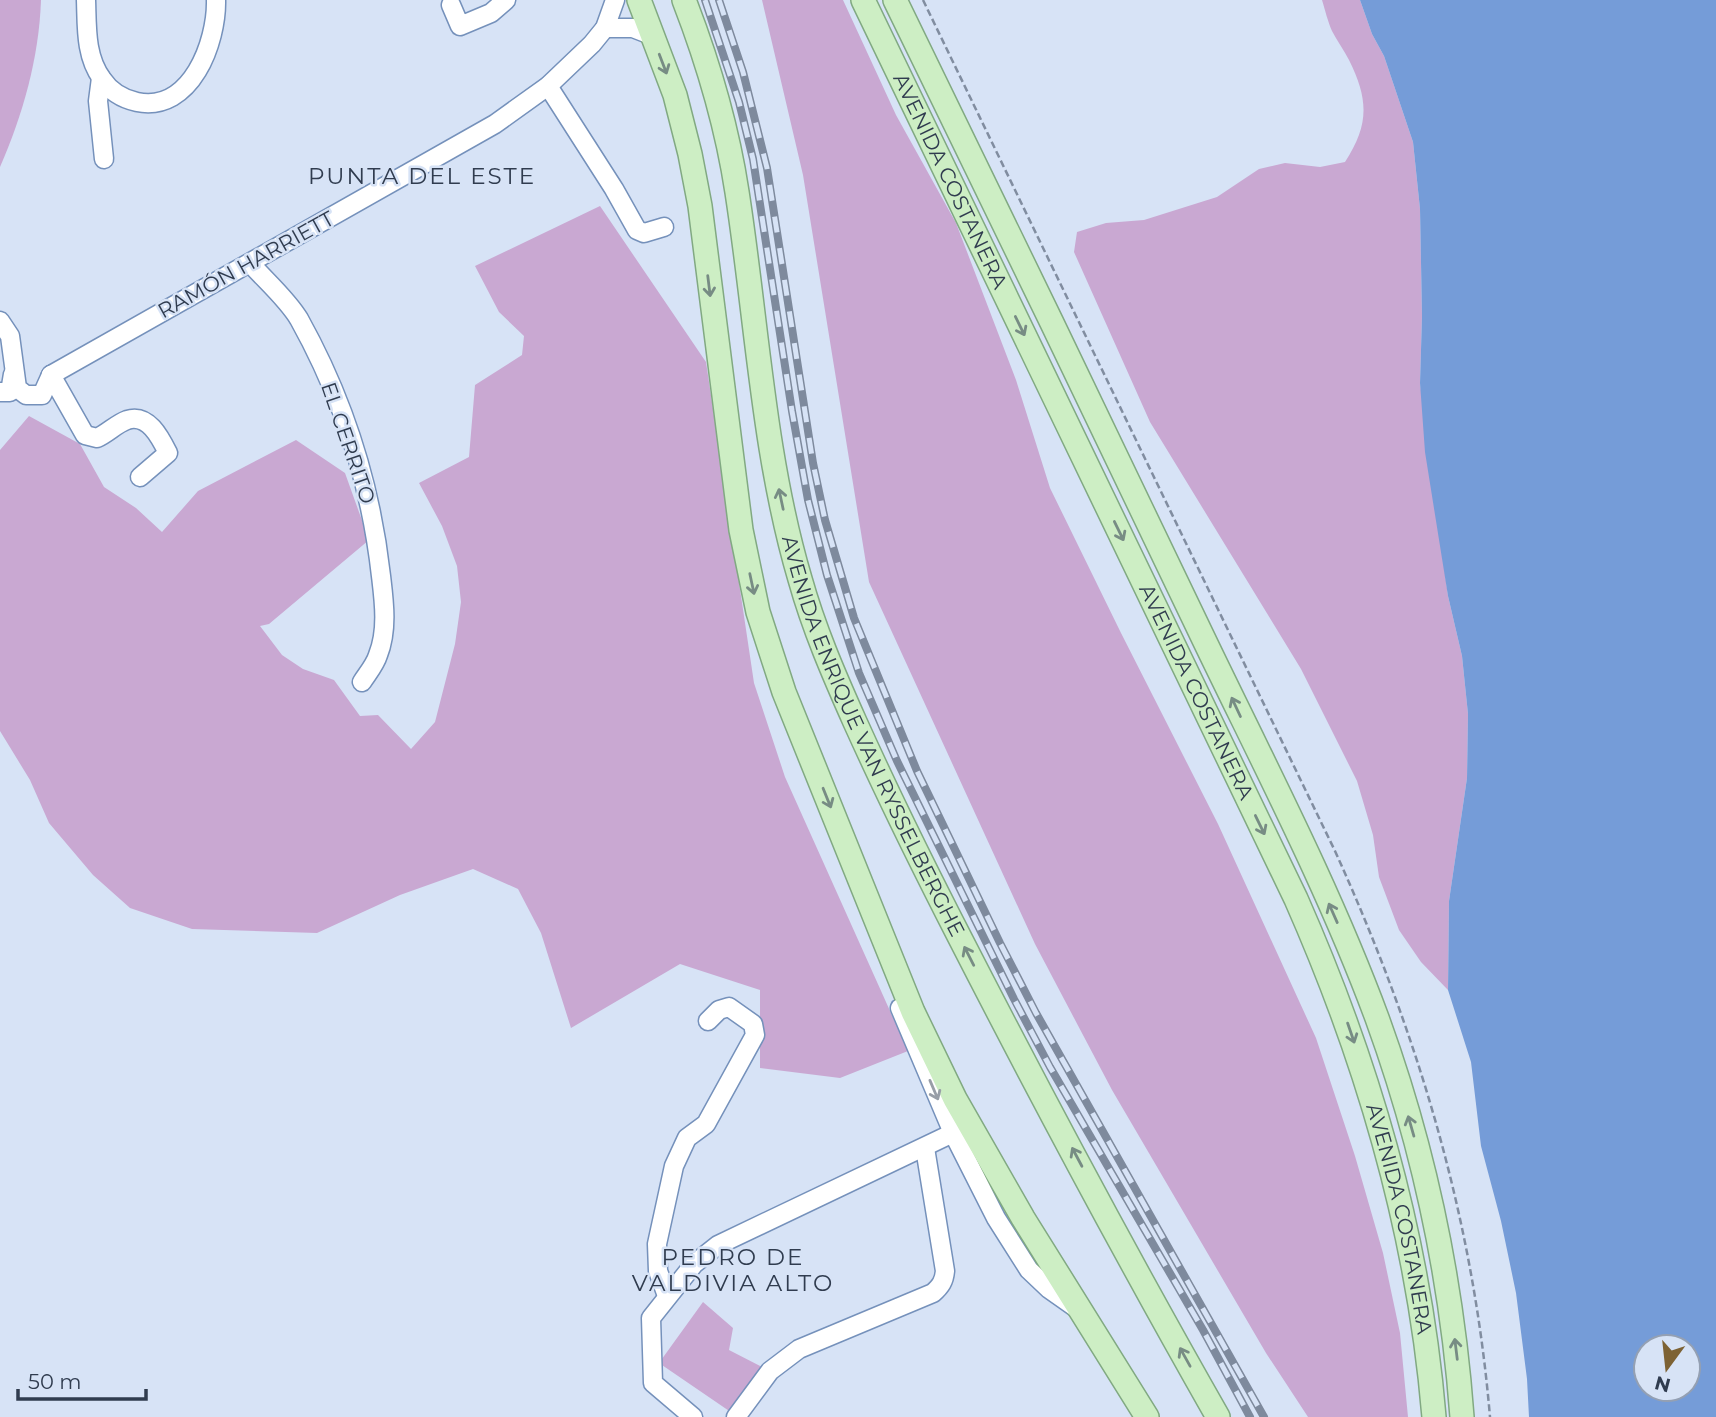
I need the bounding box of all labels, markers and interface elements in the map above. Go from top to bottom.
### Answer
one-way arrow [657,53,670,74]
street label: AVENIDA COSTANERA [888,69,1014,294]
district label: PUNTA DEL ESTE [308,162,536,190]
street label: RAMÓN HARRIETT [153,206,338,323]
one-way arrow [702,274,715,297]
one-way arrow [1015,316,1028,337]
street label: EL CERRITO [316,379,381,507]
one-way arrow [774,488,787,511]
one-way arrow [1113,520,1126,541]
street label: AVENIDA ENRIQUE VAN RYSSELBERGHE [777,533,970,941]
one-way arrow [746,572,760,595]
street label: AVENIDA COSTANERA [1134,580,1260,804]
one-way arrow [1229,697,1242,718]
one-way arrow [822,787,835,808]
one-way arrow [1253,814,1267,835]
one-way arrow [1326,903,1340,924]
one-way arrow [962,947,976,967]
one-way arrow [1346,1022,1358,1044]
one-way arrow [928,1079,941,1100]
street label: AVENIDA COSTANERA [1361,1100,1438,1337]
one-way arrow [1404,1116,1417,1138]
one-way arrow [1069,1147,1083,1168]
district label: PEDRO DE VALDIVIA ALTO [632,1243,834,1297]
north arrow [1632,1333,1702,1403]
one-way arrow [1449,1338,1462,1361]
one-way arrow [1177,1348,1191,1368]
scale bar [18,1358,145,1402]
text: 50 m [28,1369,82,1394]
text: N [1652,1371,1673,1397]

